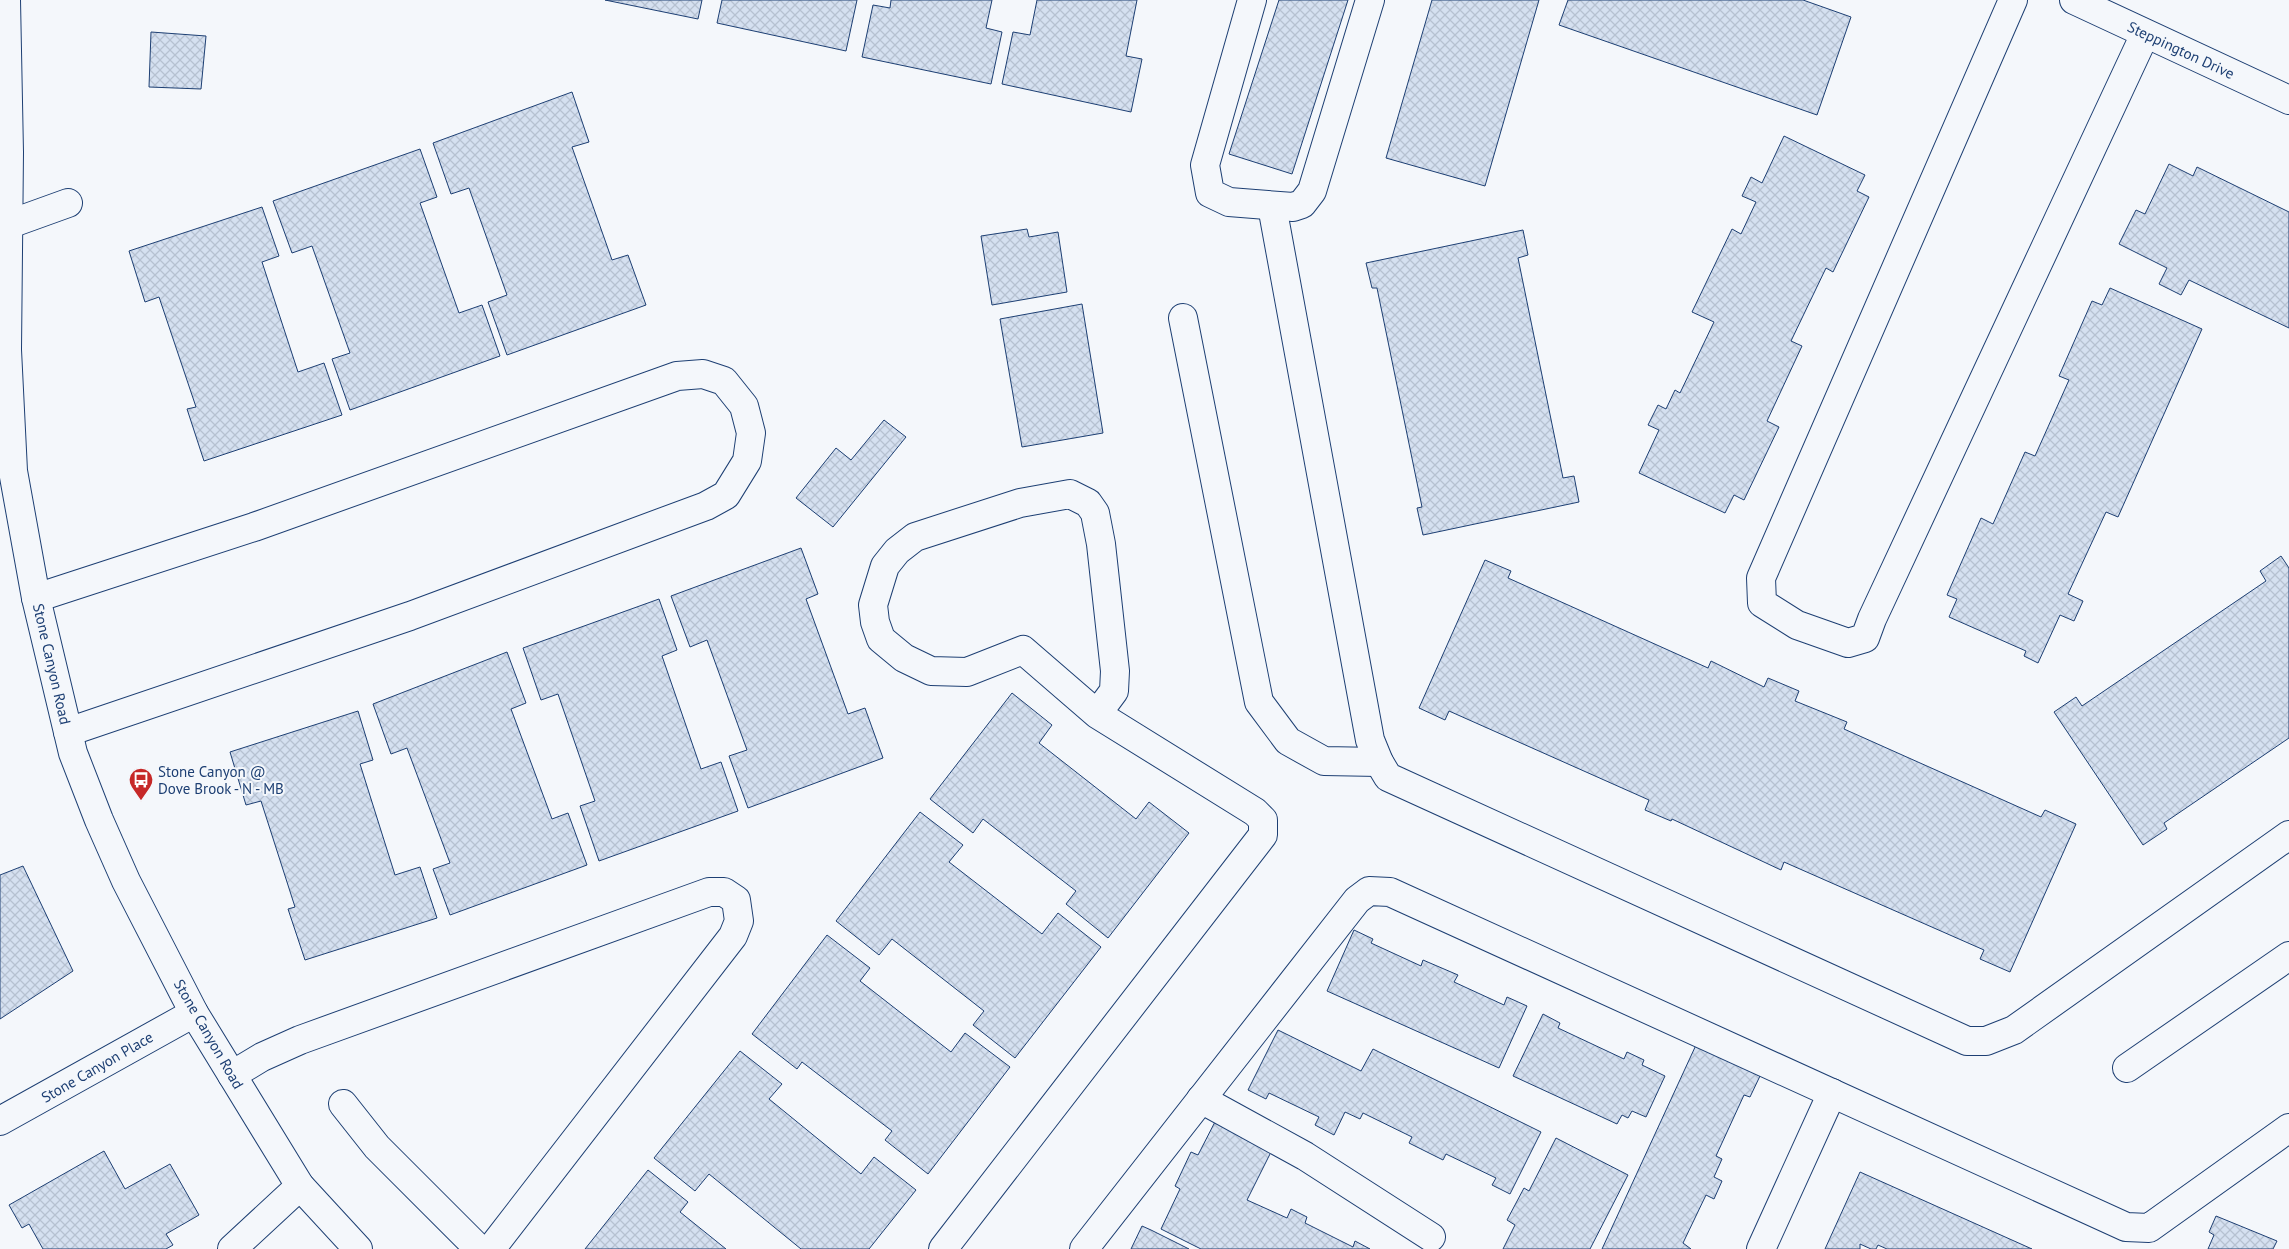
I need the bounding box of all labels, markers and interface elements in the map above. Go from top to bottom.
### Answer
street label: Steppington Drive [2125,17,2237,83]
street label: Stone Canyon Road [29,602,75,726]
place label: Stone Canyon @ Dove Brook - N - MB [158,762,284,798]
bus stop icon: Stone Canyon @ Dove Brook - N - MB [128,767,154,801]
street label: Stone Canyon Road [170,976,248,1092]
street label: Stone Canyon Place [38,1027,156,1107]

